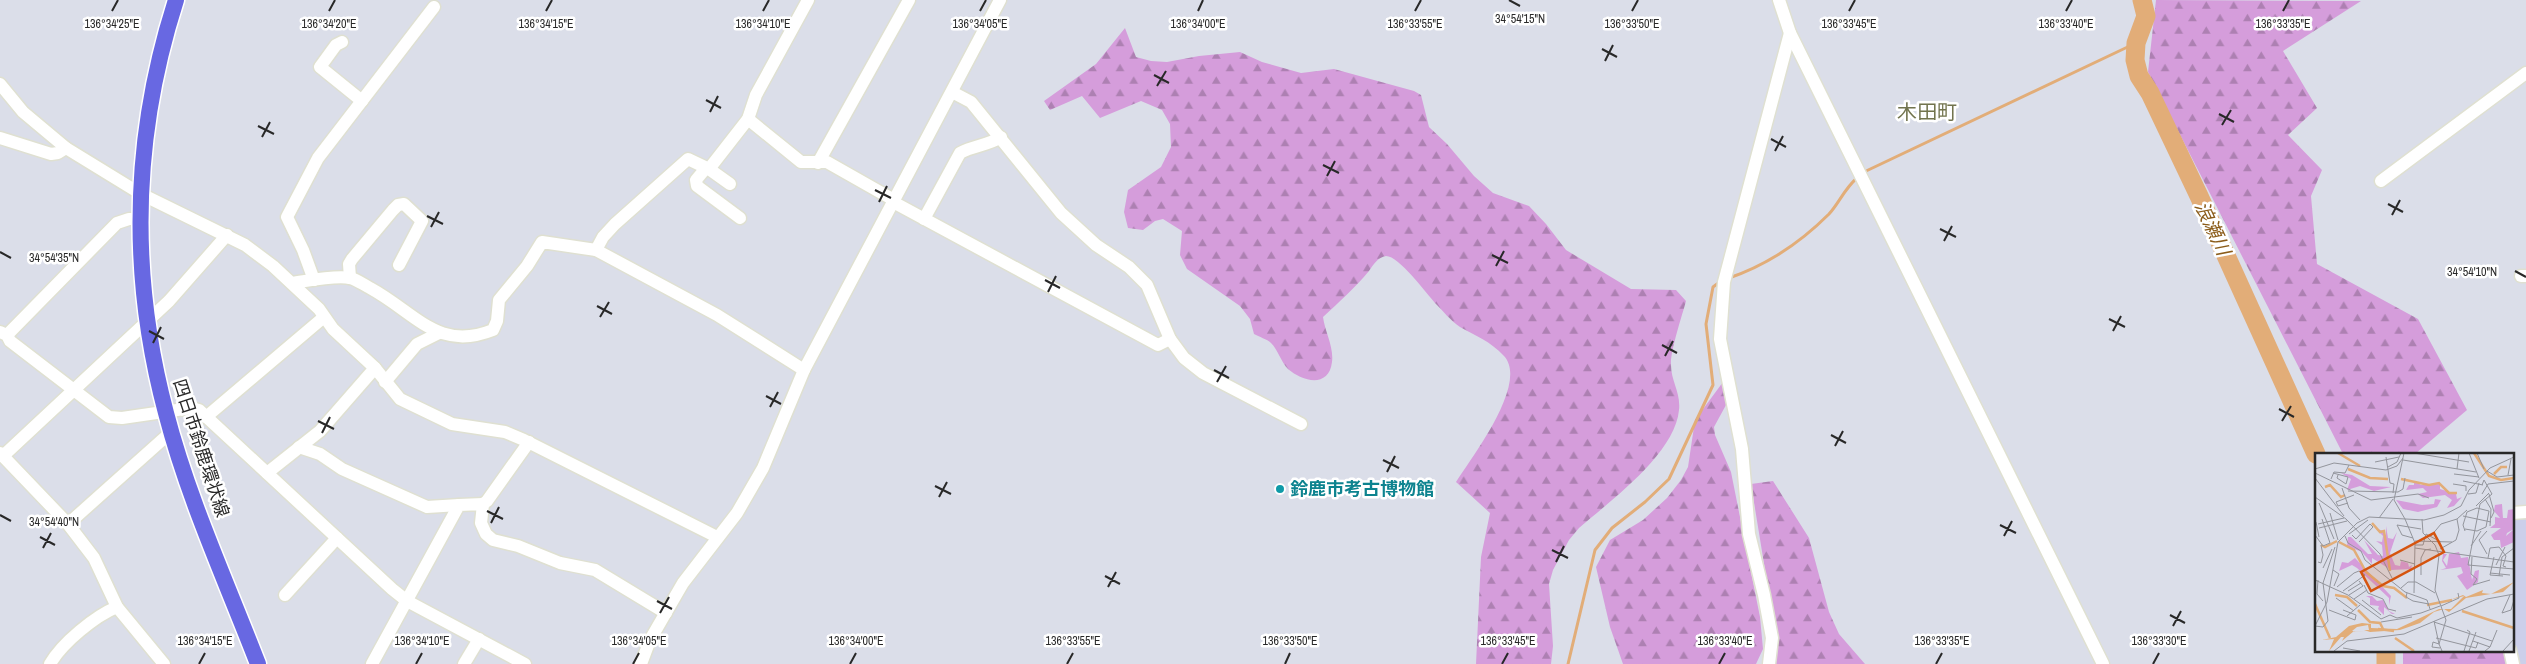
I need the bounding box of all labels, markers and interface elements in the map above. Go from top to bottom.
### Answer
text: 34°54'15"N [1495,11,1545,27]
text: 136°34'25"E [84,16,140,32]
text: 136°34'20"E [301,16,357,32]
text: 136°34'15"E [518,16,574,32]
text: 136°34'10"E [735,16,791,32]
text: 136°34'05"E [952,16,1008,32]
text: 136°34'00"E [1170,16,1226,32]
text: 136°33'55"E [1387,16,1443,32]
text: 136°33'50"E [1604,16,1660,32]
text: 136°33'45"E [1821,16,1877,32]
text: 136°33'40"E [2038,16,2094,32]
text: 136°33'35"E [2255,16,2311,32]
district label: 木田町 [1897,98,1957,125]
water label: 浪瀬川 [2189,197,2238,261]
text: 34°54'35"N [29,250,79,266]
text: 34°54'10"N [2447,264,2497,280]
street label: 四日市鈴鹿環状線 [167,376,236,520]
inset map [2315,453,2514,652]
place label: 鈴鹿市考古博物館 [1290,476,1434,501]
marker: 鈴鹿市考古博物館 [1274,483,1286,495]
text: 34°54'40"N [29,514,79,530]
text: 136°34'15"E [177,633,233,649]
text: 136°34'10"E [394,633,450,649]
text: 136°34'05"E [611,633,667,649]
text: 136°34'00"E [828,633,884,649]
text: 136°33'55"E [1045,633,1101,649]
text: 136°33'50"E [1262,633,1318,649]
text: 136°33'45"E [1480,633,1536,649]
text: 136°33'40"E [1697,633,1753,649]
text: 136°33'35"E [1914,633,1970,649]
text: 136°33'30"E [2131,633,2187,649]

